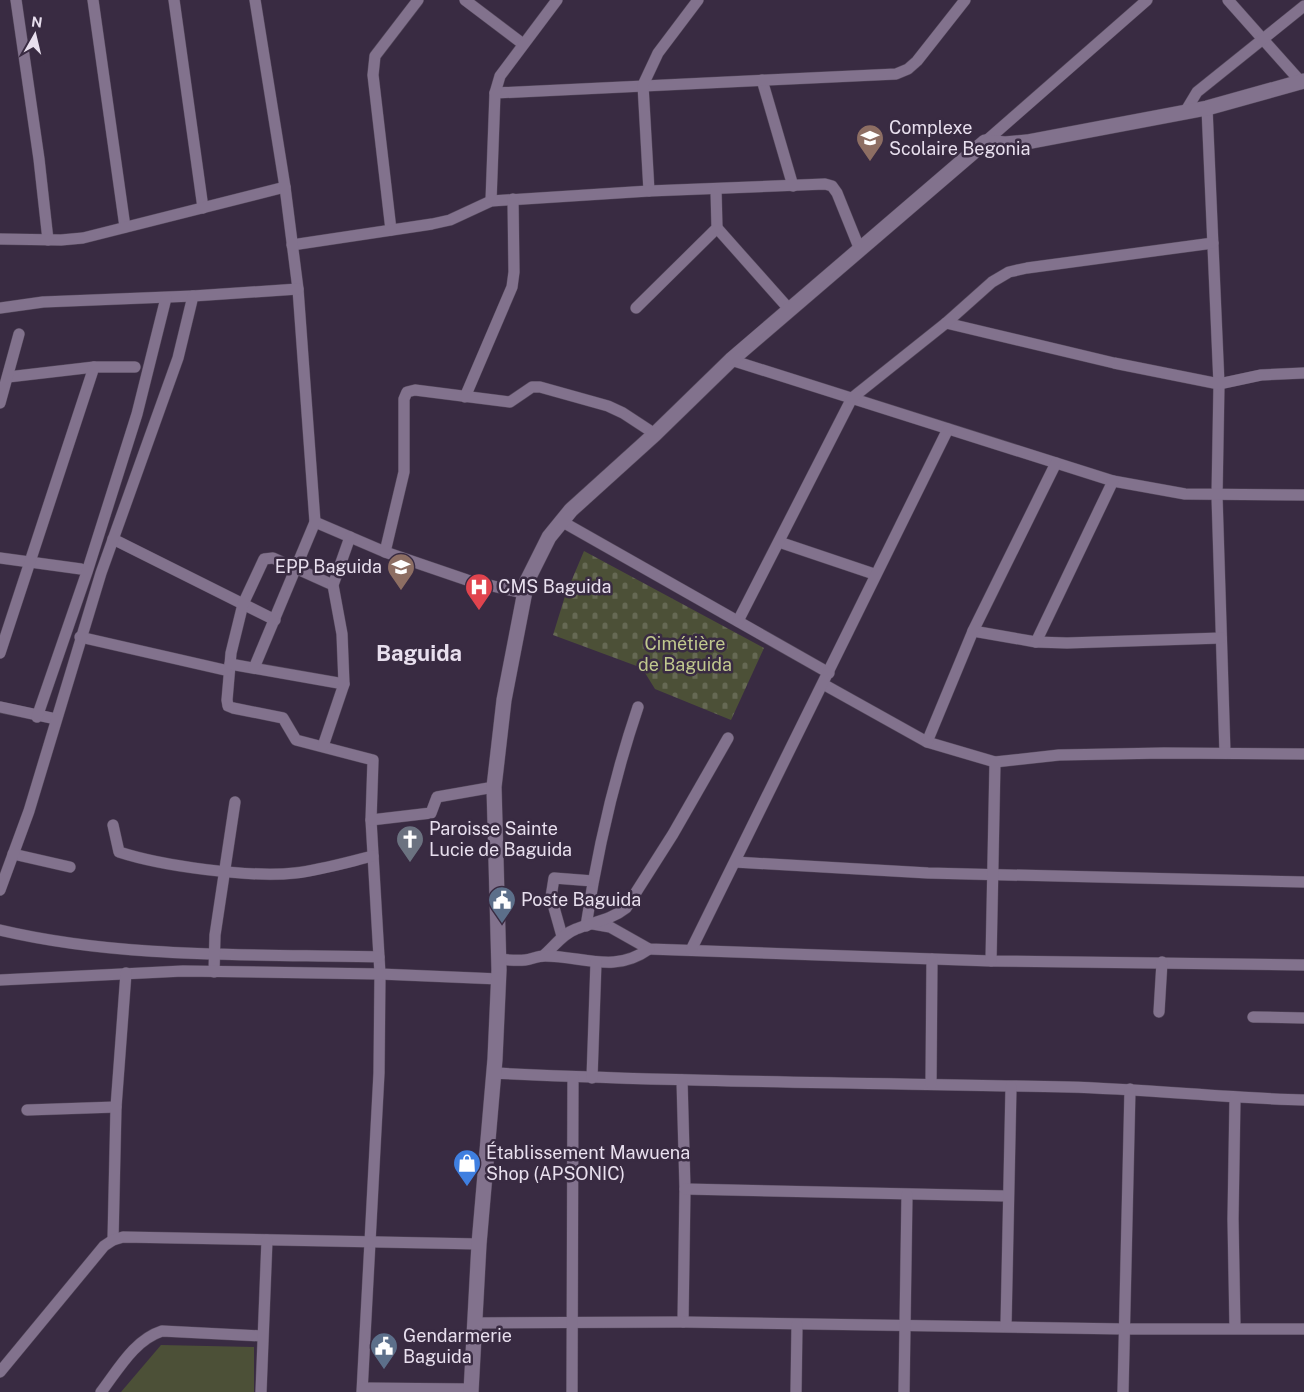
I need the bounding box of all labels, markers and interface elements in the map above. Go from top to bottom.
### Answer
north arrow [10,10,60,60]
text: N [30,13,43,31]
place label: Complexe Scolaire Begonia [889,117,1030,159]
school or university icon: Complexe Scolaire Begonia [855,123,885,162]
school or university icon: EPP Baguida [386,552,416,591]
place label: EPP Baguida [275,556,382,577]
hospital icon: CMS Baguida [464,572,494,611]
place label: CMS Baguida [498,576,611,597]
park label: Cimétière de Baguida [638,633,732,675]
district label: Baguida [376,640,462,666]
place label: Paroisse Sainte Lucie de Baguida [429,818,572,860]
church icon: Paroisse Sainte Lucie de Baguida [395,824,425,863]
public building icon: Poste Baguida [487,885,517,924]
place label: Poste Baguida [521,889,641,910]
place label: Établissement Mawuena Shop (APSONIC) [486,1141,690,1184]
shop icon: Établissement Mawuena Shop (APSONIC) [452,1148,482,1187]
place label: Gendarmerie Baguida [403,1325,512,1367]
public building icon: Gendarmerie Baguida [369,1331,399,1370]

